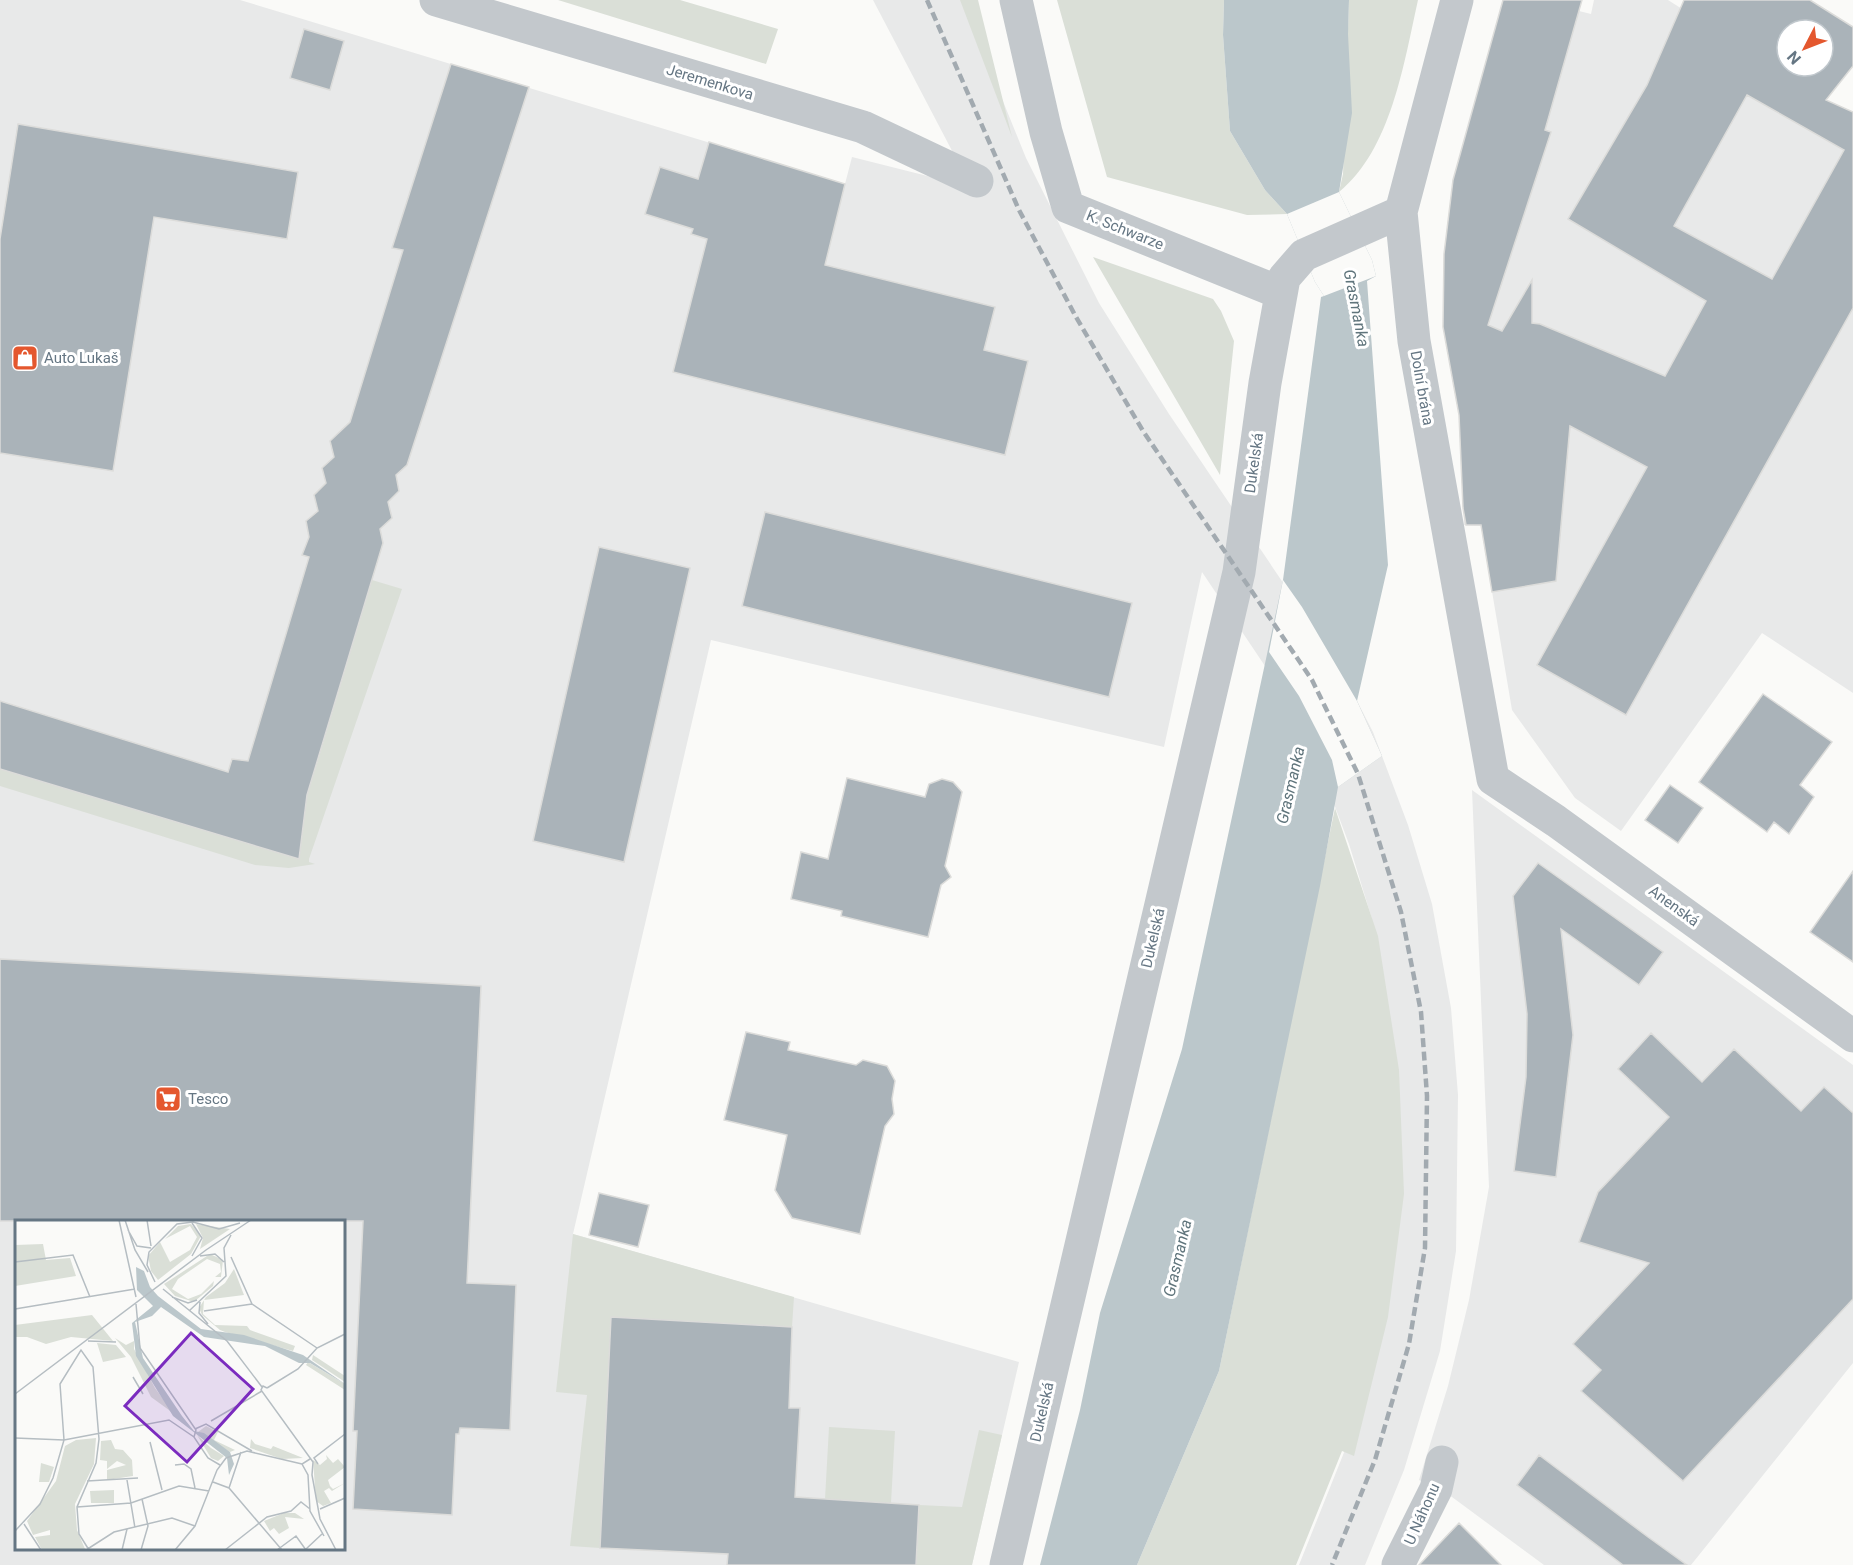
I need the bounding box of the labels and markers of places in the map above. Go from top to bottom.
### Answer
shop icon: Auto Lukaš [10,343,40,373]
place label: Auto Lukaš [44,349,119,367]
supermarket icon: Tesco [153,1084,183,1114]
place label: Tesco [188,1090,228,1108]

